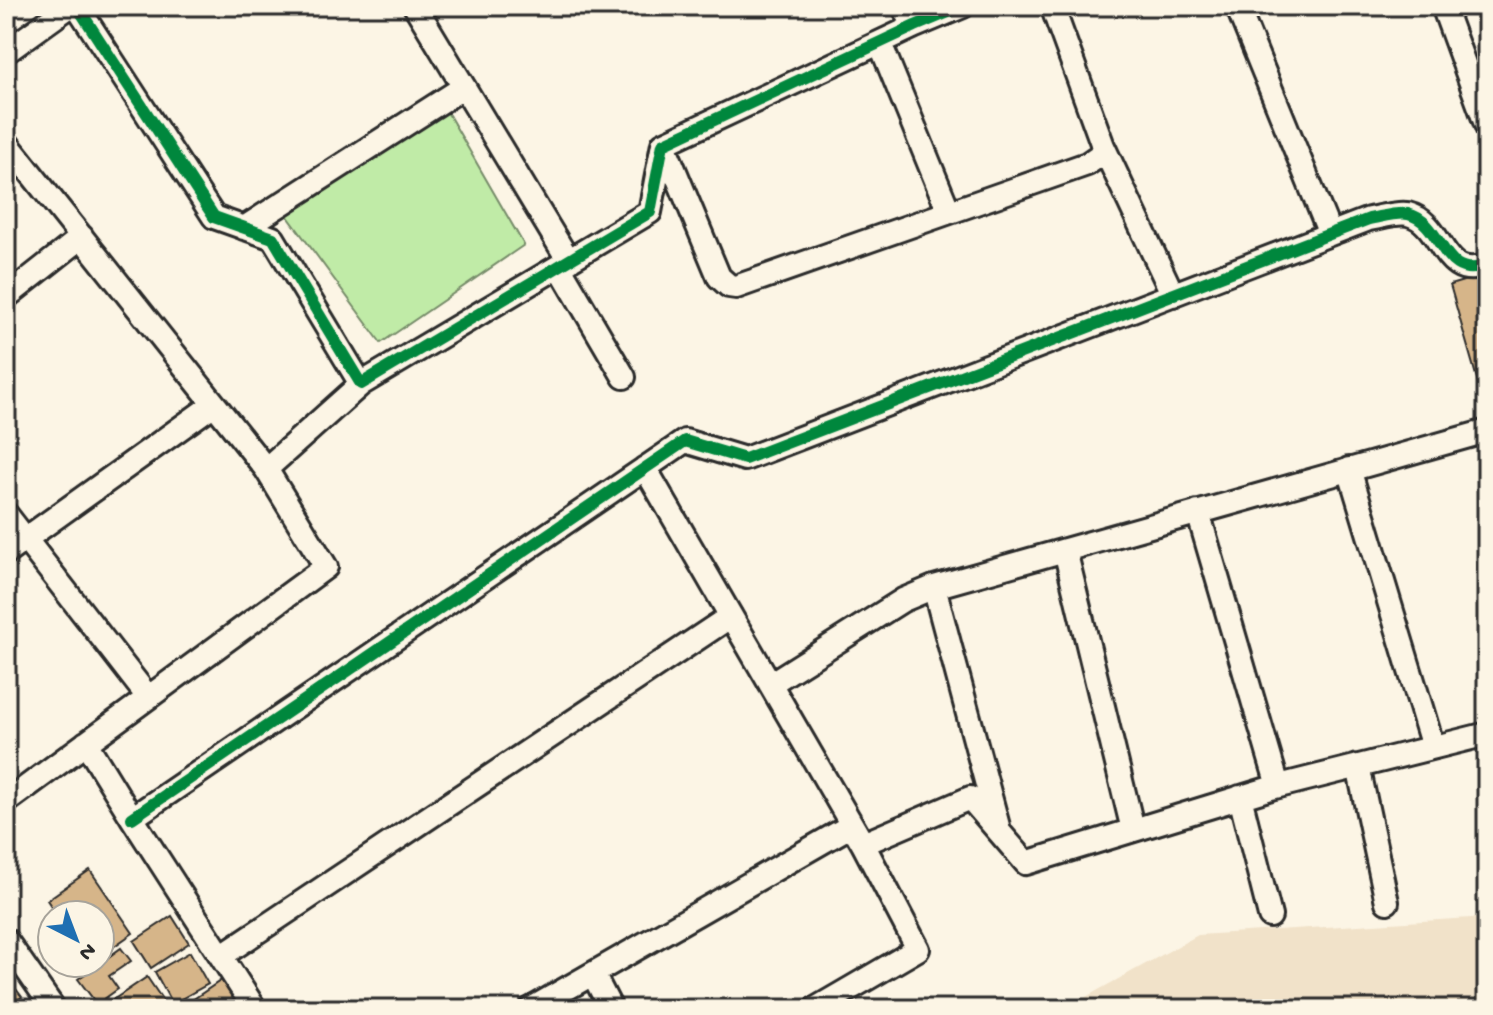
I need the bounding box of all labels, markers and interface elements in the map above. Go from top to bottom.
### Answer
north arrow [36,899,116,979]
text: N [73,936,101,965]

